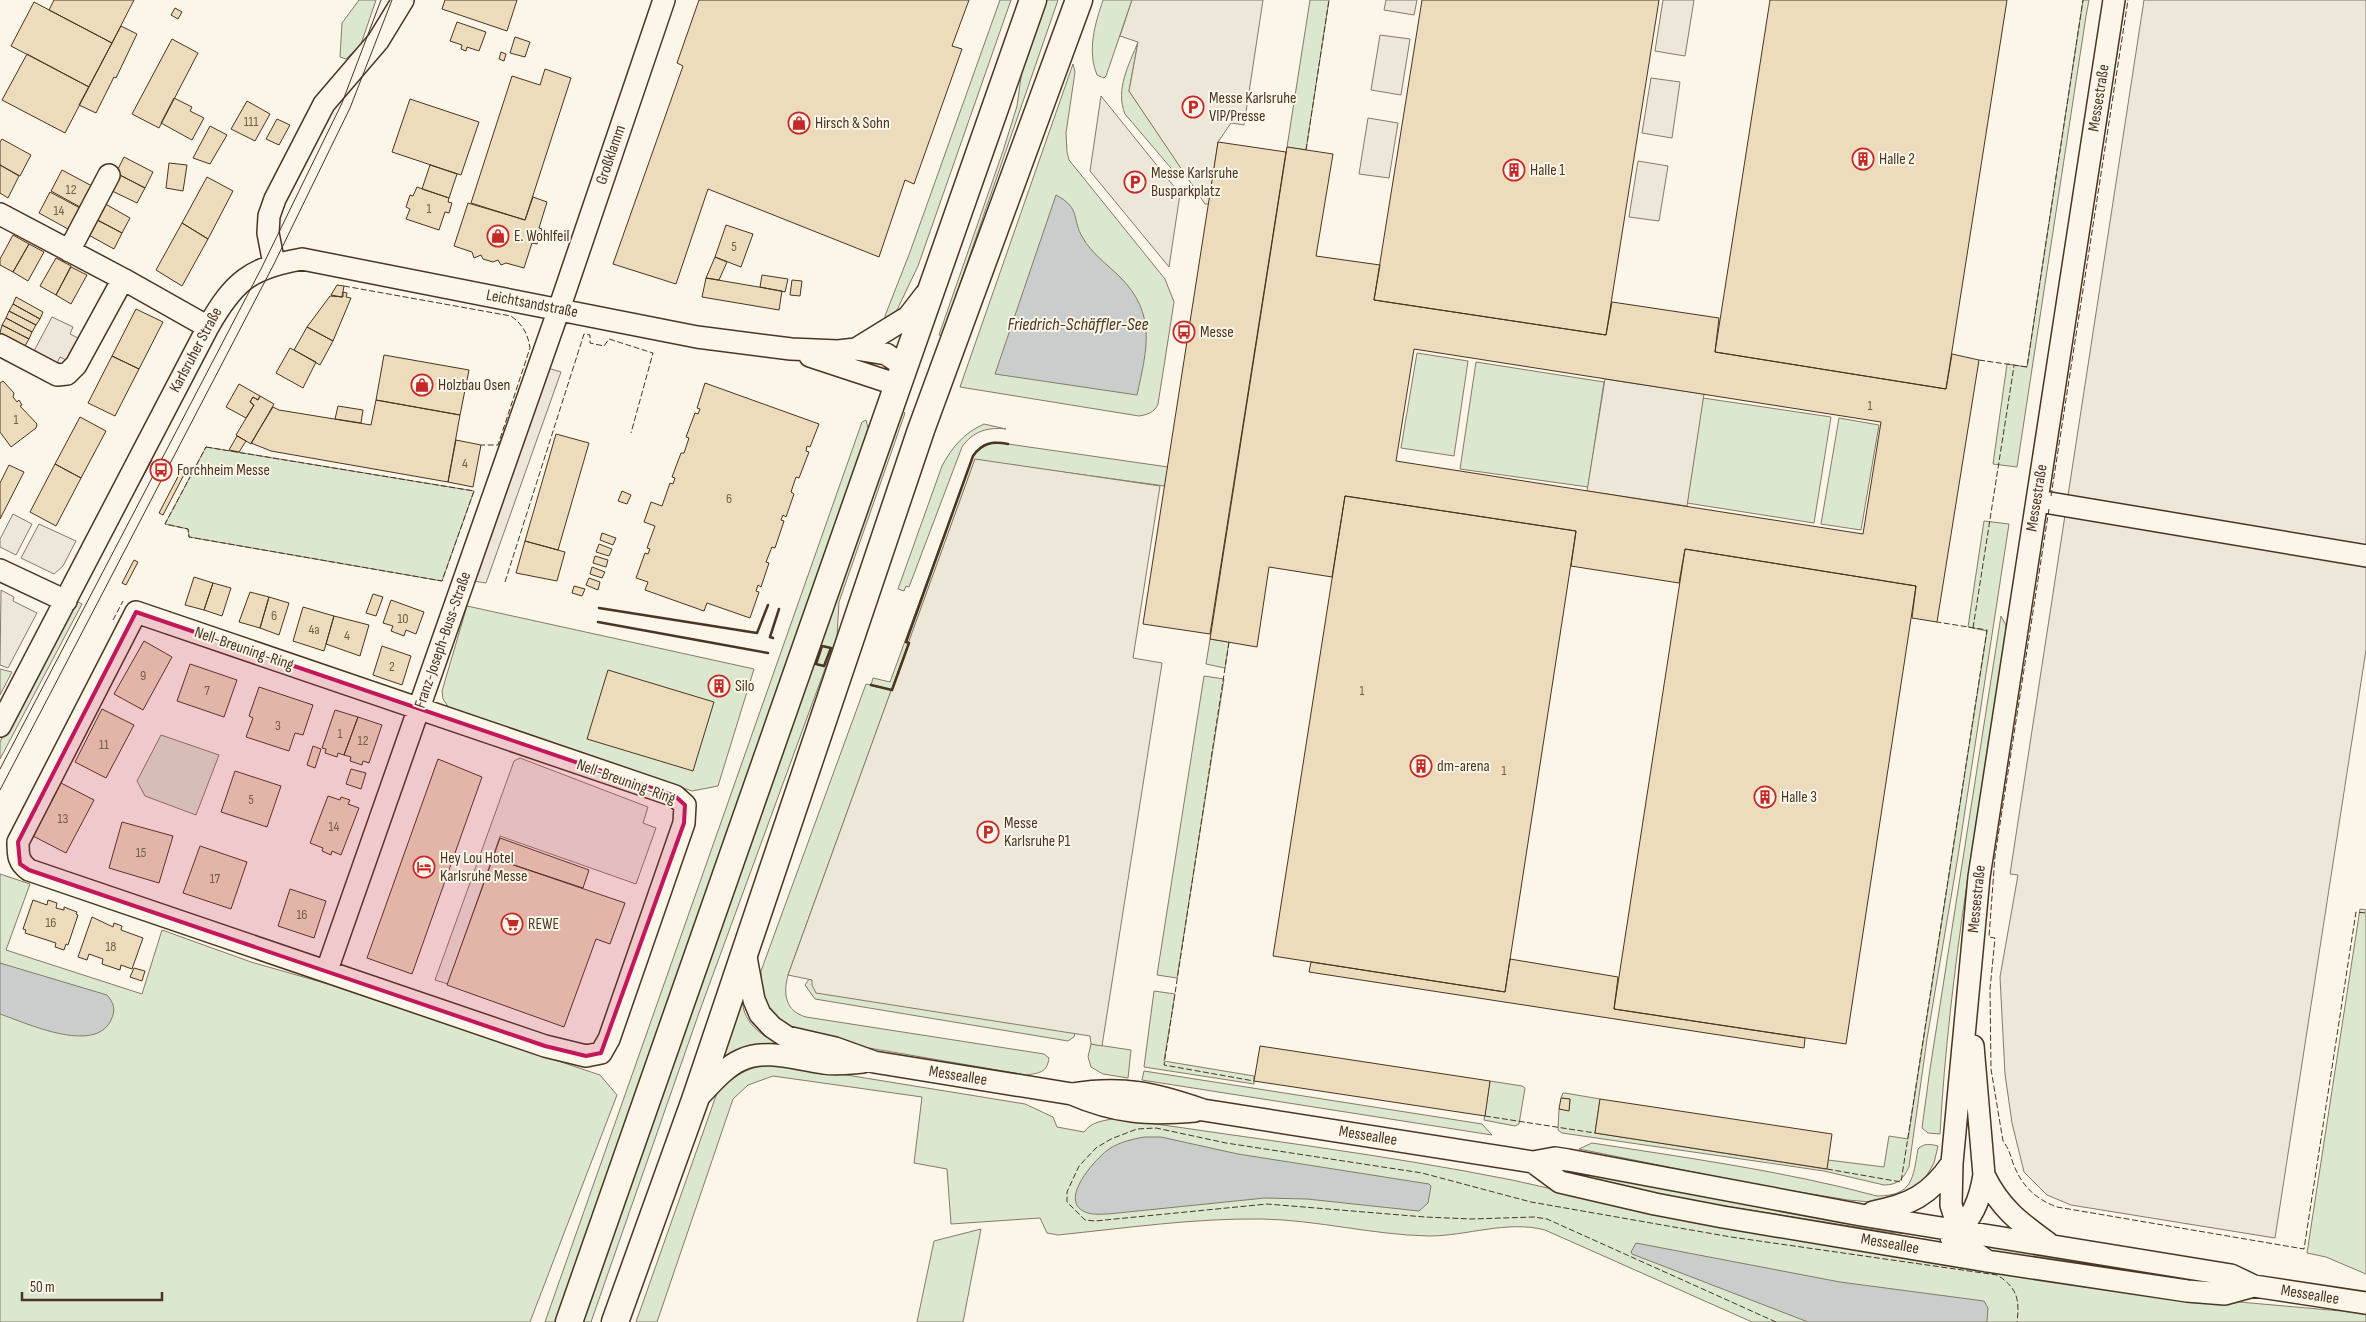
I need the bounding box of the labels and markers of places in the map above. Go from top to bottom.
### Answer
place label: Messe Karlsruhe VIP/Presse [1209,89,1296,126]
parking icon: Messe Karlsruhe VIP/Presse [1181,95,1205,119]
shop icon: Hirsch & Sohn [787,111,811,135]
place label: Hirsch & Sohn [815,114,890,133]
building icon: Halle 2 [1851,147,1875,171]
place label: Halle 2 [1879,150,1915,169]
building icon: Halle 1 [1502,158,1526,182]
place label: Halle 1 [1530,161,1565,180]
place label: Messe Karlsruhe Busparkplatz [1151,164,1238,201]
parking icon: Messe Karlsruhe Busparkplatz [1123,170,1147,194]
shop icon: E. Wohlfeil [486,224,510,248]
place label: E. Wohlfeil [514,227,569,246]
bus stop icon: Messe [1172,320,1196,344]
place label: Messe [1200,323,1234,342]
shop icon: Holzbau Osen [410,373,434,397]
place label: Holzbau Osen [438,376,510,395]
bus stop icon: Forchheim Messe [149,458,173,482]
place label: Forchheim Messe [177,461,270,480]
building icon: Silo [707,674,731,698]
place label: Silo [735,677,754,696]
building icon: dm-arena [1409,754,1433,778]
place label: dm-arena [1437,757,1490,776]
building icon: Halle 3 [1753,785,1777,809]
place label: Halle 3 [1781,788,1817,807]
place label: Messe Karlsruhe P1 [1004,814,1071,851]
parking icon: Messe Karlsruhe P1 [976,820,1000,844]
place label: Hey Lou Hotel Karlsruhe Messe [440,849,527,886]
hotel icon: Hey Lou Hotel Karlsruhe Messe [412,855,436,879]
supermarket icon: REWE [500,912,524,936]
place label: REWE [528,915,559,934]

